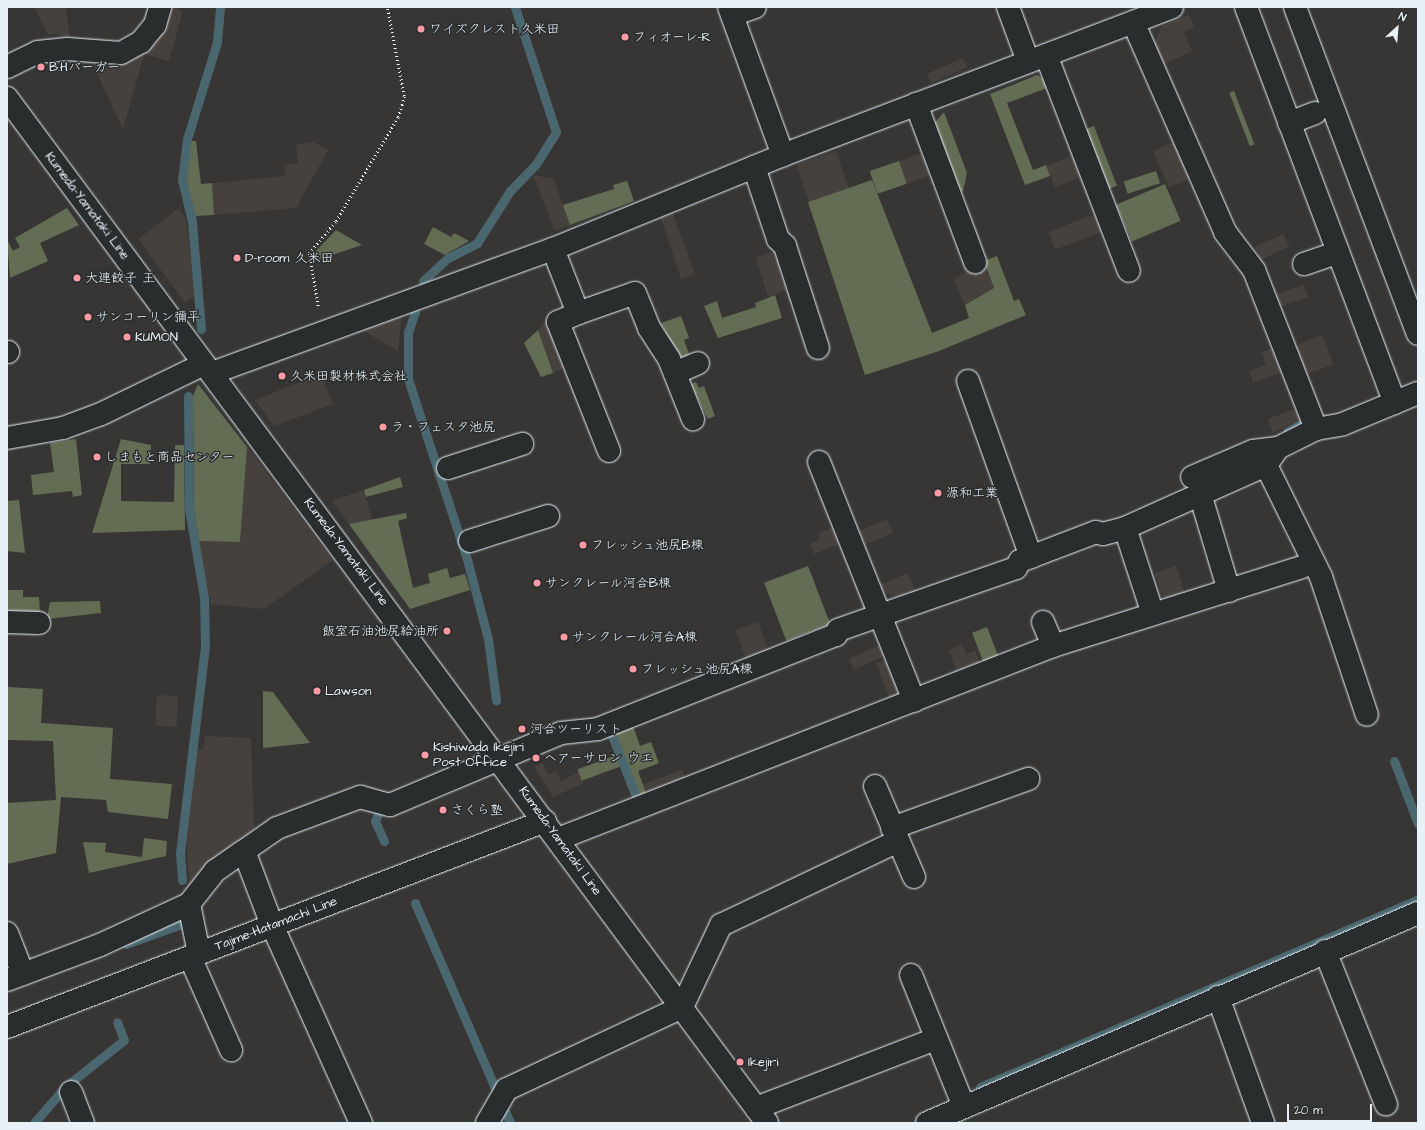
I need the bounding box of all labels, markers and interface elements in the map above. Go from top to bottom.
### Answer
north arrow [1377,8,1417,48]
text: N [1396,9,1409,25]
place label: ワイズクレスト久米田 [429,21,559,37]
marker: ワイズクレスト久米田 [416,24,426,34]
place label: フィオーレ-R [633,29,711,45]
marker: フィオーレ-R [620,32,630,42]
place label: B.Hバーガー [49,59,120,75]
marker: B.Hバーガー [36,62,46,72]
street label: Kumeda-Yamataki Line [41,149,133,263]
place label: D-room 久米田 [245,250,334,266]
marker: D-room 久米田 [232,253,242,263]
place label: 大連餃子 王 [85,270,155,286]
marker: 大連餃子 王 [72,273,82,283]
place label: サンコーリン彌平 [96,309,200,325]
marker: サンコーリン彌平 [83,312,93,322]
place label: KUMON [135,329,178,345]
marker: KUMON [122,332,132,342]
place label: 久米田製材株式会社 [290,368,407,384]
marker: 久米田製材株式会社 [277,371,287,381]
place label: ラ・フェスタ池尻 [391,419,495,435]
marker: ラ・フェスタ池尻 [378,422,388,432]
place label: しまもと商品センター [105,449,235,465]
marker: しまもと商品センター [92,452,102,462]
place label: 源和工業 [946,485,998,501]
marker: 源和工業 [933,488,943,498]
street label: Kumeda-Yamataki Line [300,495,392,609]
place label: フレッシュ池尻B棟 [591,537,704,553]
marker: フレッシュ池尻B棟 [578,540,588,550]
place label: サンクレール河合B棟 [545,575,672,591]
marker: サンクレール河合B棟 [532,578,542,588]
place label: 飯室石油池尻給油所 [322,623,439,639]
marker: 飯室石油池尻給油所 [442,626,452,636]
place label: サンクレール河合A棟 [572,629,698,645]
marker: サンクレール河合A棟 [559,632,569,642]
place label: フレッシュ池尻A棟 [641,661,753,677]
marker: フレッシュ池尻A棟 [628,664,638,674]
place label: Lawson [325,683,371,699]
marker: Lawson [312,686,322,696]
place label: 河合ツーリスト [530,721,621,737]
marker: 河合ツーリスト [517,724,527,734]
place label: Kishiwada Ikejiri Post Office [433,740,524,771]
marker: Kishiwada Ikejiri Post Office [420,750,430,760]
place label: ヘアーサロン ウエ [544,750,653,766]
marker: ヘアーサロン ウエ [531,753,541,763]
street label: Kumeda-Yamataki Line [515,784,605,898]
place label: さくら塾 [451,802,503,818]
marker: さくら塾 [438,805,448,815]
street label: Tajime-Hatamachi Line [213,893,339,955]
place label: Ikejiri [748,1054,778,1070]
marker: Ikejiri [735,1057,745,1067]
scale bar [1289,1096,1374,1122]
text: 20 m [1294,1102,1323,1119]

